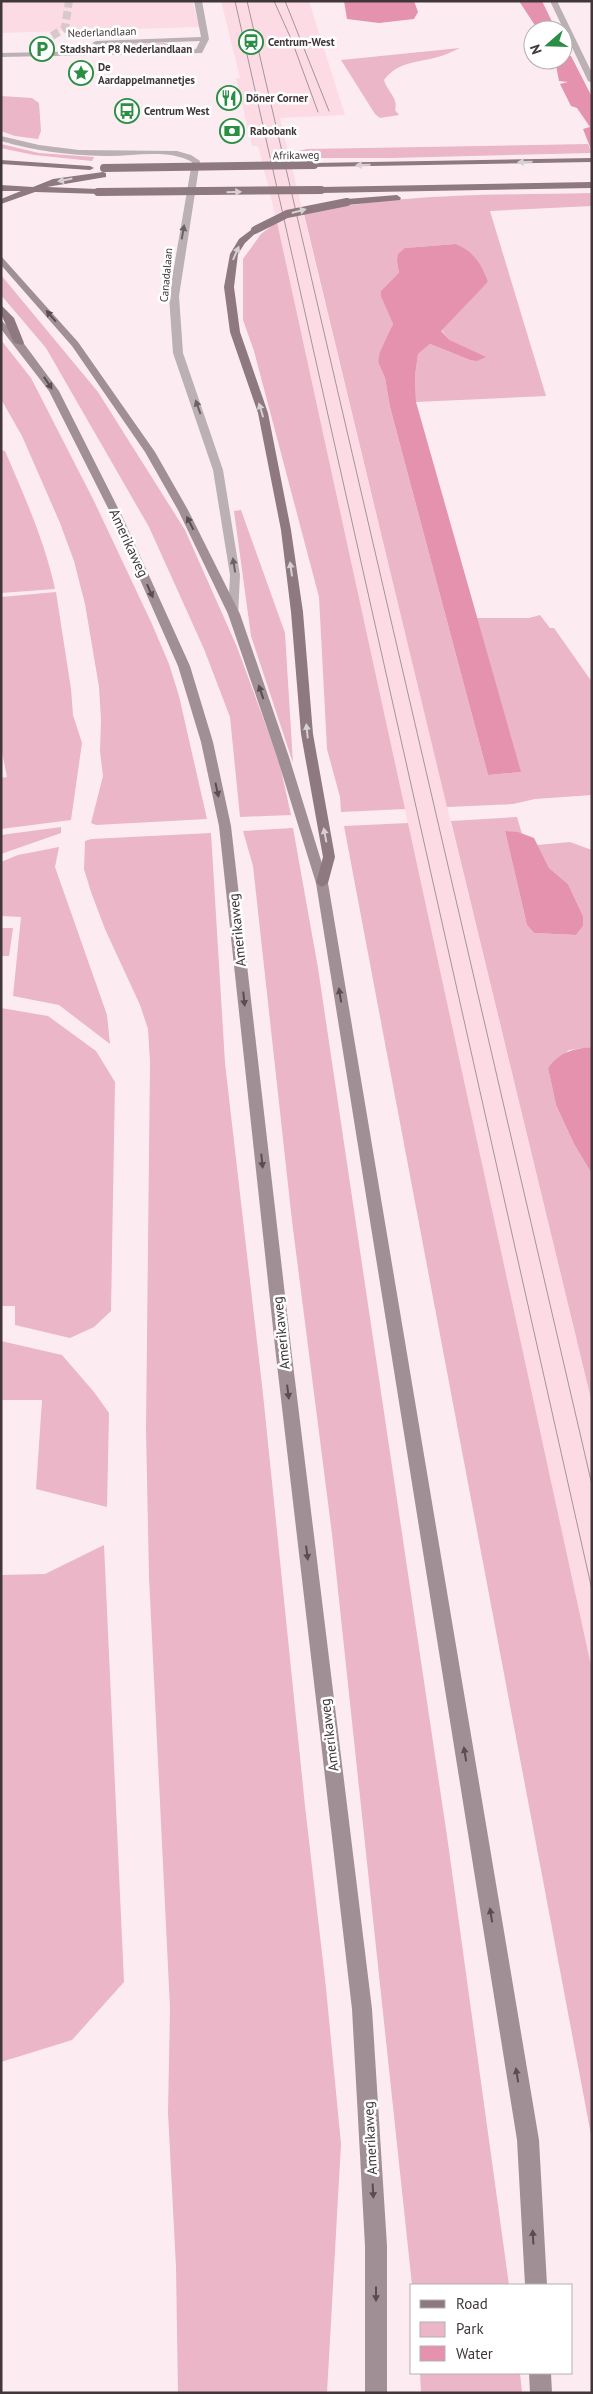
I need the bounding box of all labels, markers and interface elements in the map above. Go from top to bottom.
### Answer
north arrow [523,20,573,70]
street label: Nederlandlaan [67,24,137,40]
station icon: Centrum-West [238,29,264,55]
place label: Centrum-West [268,35,335,49]
parking icon: Stadshart P8 Nederlandlaan [29,36,55,62]
place label: Stadshart P8 Nederlandlaan [60,42,192,56]
text: N [526,42,546,57]
place icon: De Aardappelmannetjes [68,60,94,86]
place label: De Aardappelmannetjes [98,60,195,87]
restaurant icon: Döner Corner [216,85,242,111]
place label: Döner Corner [246,91,308,105]
bus stop icon: Centrum West [114,98,140,124]
place label: Centrum West [144,104,209,118]
bank icon: Rabobank [219,118,245,144]
place label: Rabobank [250,124,297,138]
street label: Afrikaweg [273,148,320,162]
one-way arrow [517,158,533,166]
one-way arrow [355,161,371,169]
one-way arrow [58,176,73,184]
one-way arrow [226,188,242,196]
one-way arrow [291,207,306,215]
one-way arrow [180,223,188,239]
one-way arrow [233,246,241,260]
street label: Canadalaan [157,247,175,303]
one-way arrow [45,309,56,322]
one-way arrow [43,376,53,389]
one-way arrow [194,400,201,415]
one-way arrow [257,402,265,417]
street label: Amerikaweg [105,506,153,580]
one-way arrow [186,516,194,530]
one-way arrow [230,557,238,573]
one-way arrow [287,561,295,577]
one-way arrow [147,584,155,598]
one-way arrow [256,685,264,700]
one-way arrow [303,723,311,739]
one-way arrow [214,782,222,798]
one-way arrow [320,827,328,843]
street label: Amerikaweg [224,893,250,967]
one-way arrow [335,987,343,1003]
one-way arrow [240,992,248,1008]
one-way arrow [258,1153,266,1169]
street label: Amerikaweg [268,1296,294,1370]
one-way arrow [284,1384,292,1400]
one-way arrow [303,1546,311,1562]
street label: Amerikaweg [316,1697,342,1773]
one-way arrow [460,1746,468,1762]
one-way arrow [487,1906,495,1922]
one-way arrow [513,2067,521,2083]
street label: Amerikaweg [359,2101,381,2175]
one-way arrow [370,2183,378,2199]
one-way arrow [529,2228,537,2244]
legend [410,2284,573,2374]
one-way arrow [372,2287,380,2303]
text: Road [456,2294,488,2313]
text: Park [456,2319,484,2338]
text: Water [456,2344,493,2363]

